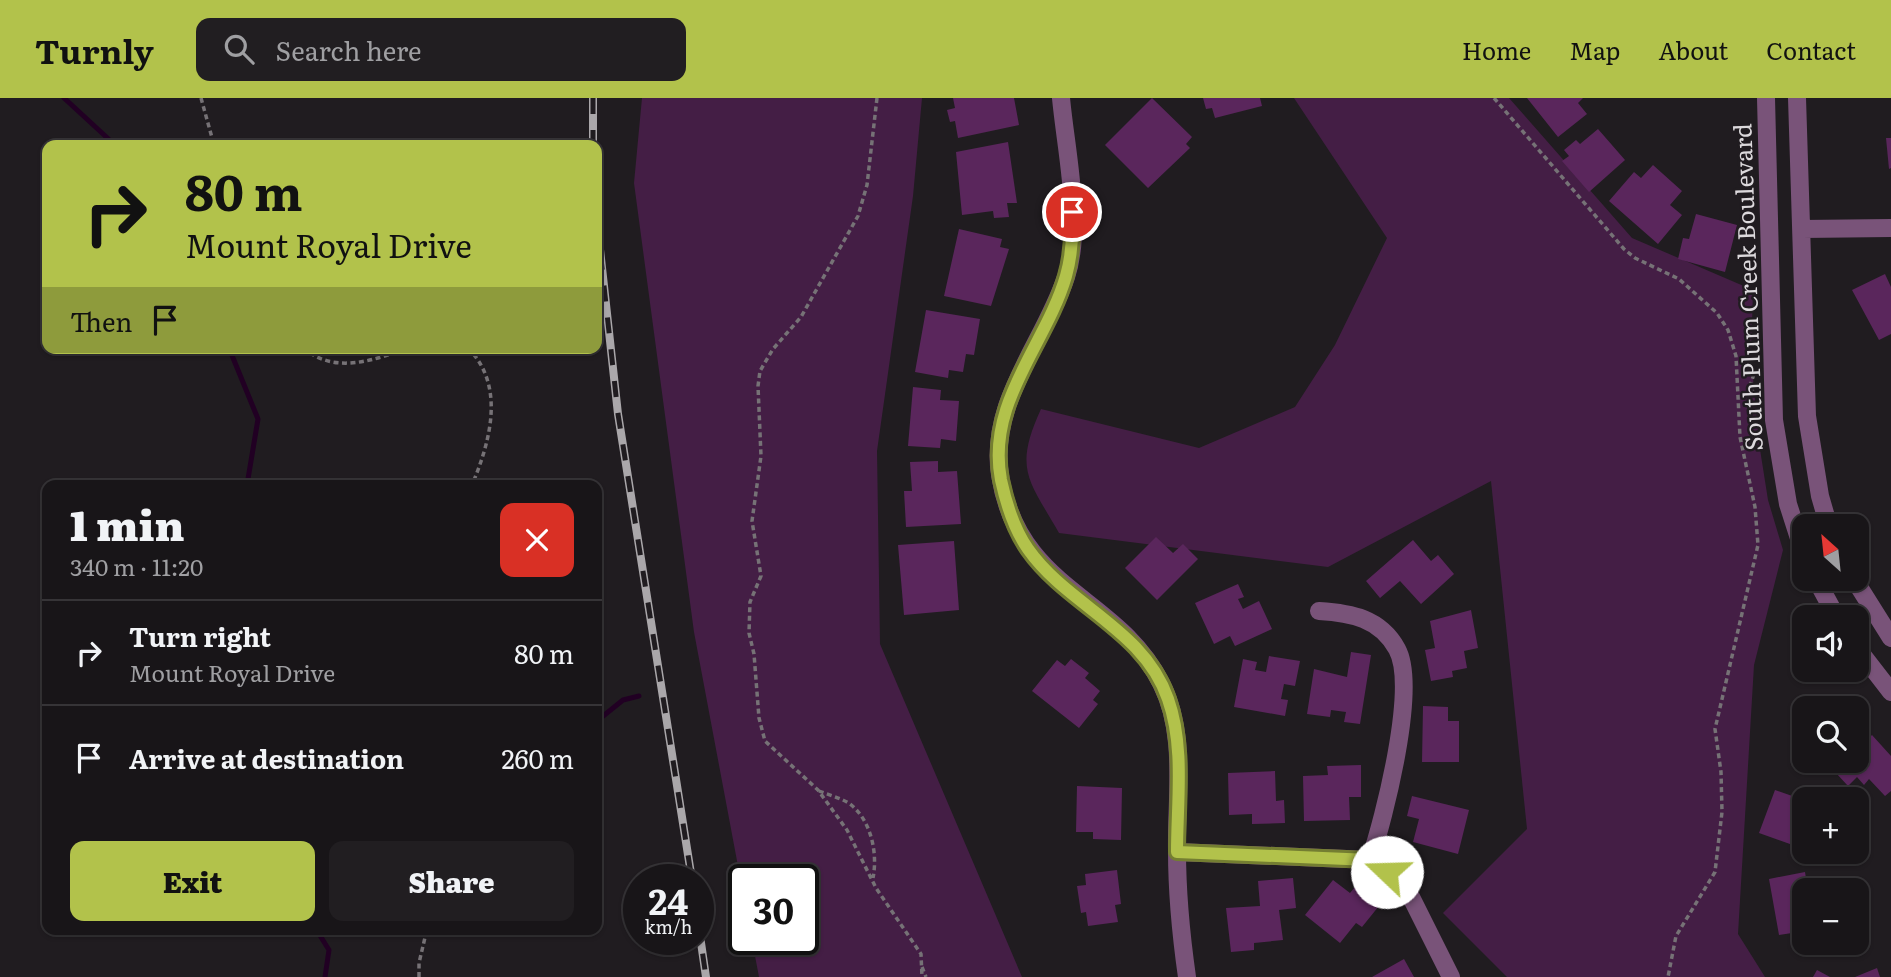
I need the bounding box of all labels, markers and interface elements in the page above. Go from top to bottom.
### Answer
search box [196,18,686,81]
text: Turnly [35,25,154,74]
icon: search [220,30,258,68]
text: Search here [276,30,421,69]
text: Home [1462,32,1531,67]
text: Map [1569,32,1620,67]
text: About [1658,32,1728,67]
text: Contact [1766,32,1856,67]
street label: South Plum Creek Boulevard [1723,122,1770,451]
text: 80 m [185,153,303,226]
icon: right [70,168,161,259]
pin [1042,182,1102,242]
icon: arrive [1053,193,1091,231]
text: Mount Royal Drive [185,220,472,268]
text: Then [70,301,132,340]
icon: arrive [146,301,184,339]
text: 1 min [70,492,185,554]
button: close [500,503,574,577]
north arrow [1792,514,1869,592]
map controls [1792,514,1869,955]
text: 340 m · 11:20 [70,549,203,583]
button: sound [1792,605,1869,682]
text: Turn right [129,616,271,655]
text: 80 m [514,633,574,672]
icon: right [70,634,108,672]
text: Mount Royal Drive [129,655,335,689]
button: search [1792,696,1869,773]
text: Arrive at destination [129,738,404,777]
text: 260 m [501,738,574,777]
icon: arrive [70,739,108,777]
button: + [1792,787,1869,864]
position arrow [1350,835,1424,909]
button: Exit [70,841,315,921]
button: Share [329,841,574,921]
speed limit sign: 30 [728,864,819,955]
text: 24 [649,874,688,926]
button: − [1792,878,1869,955]
text: km/h [645,913,692,940]

